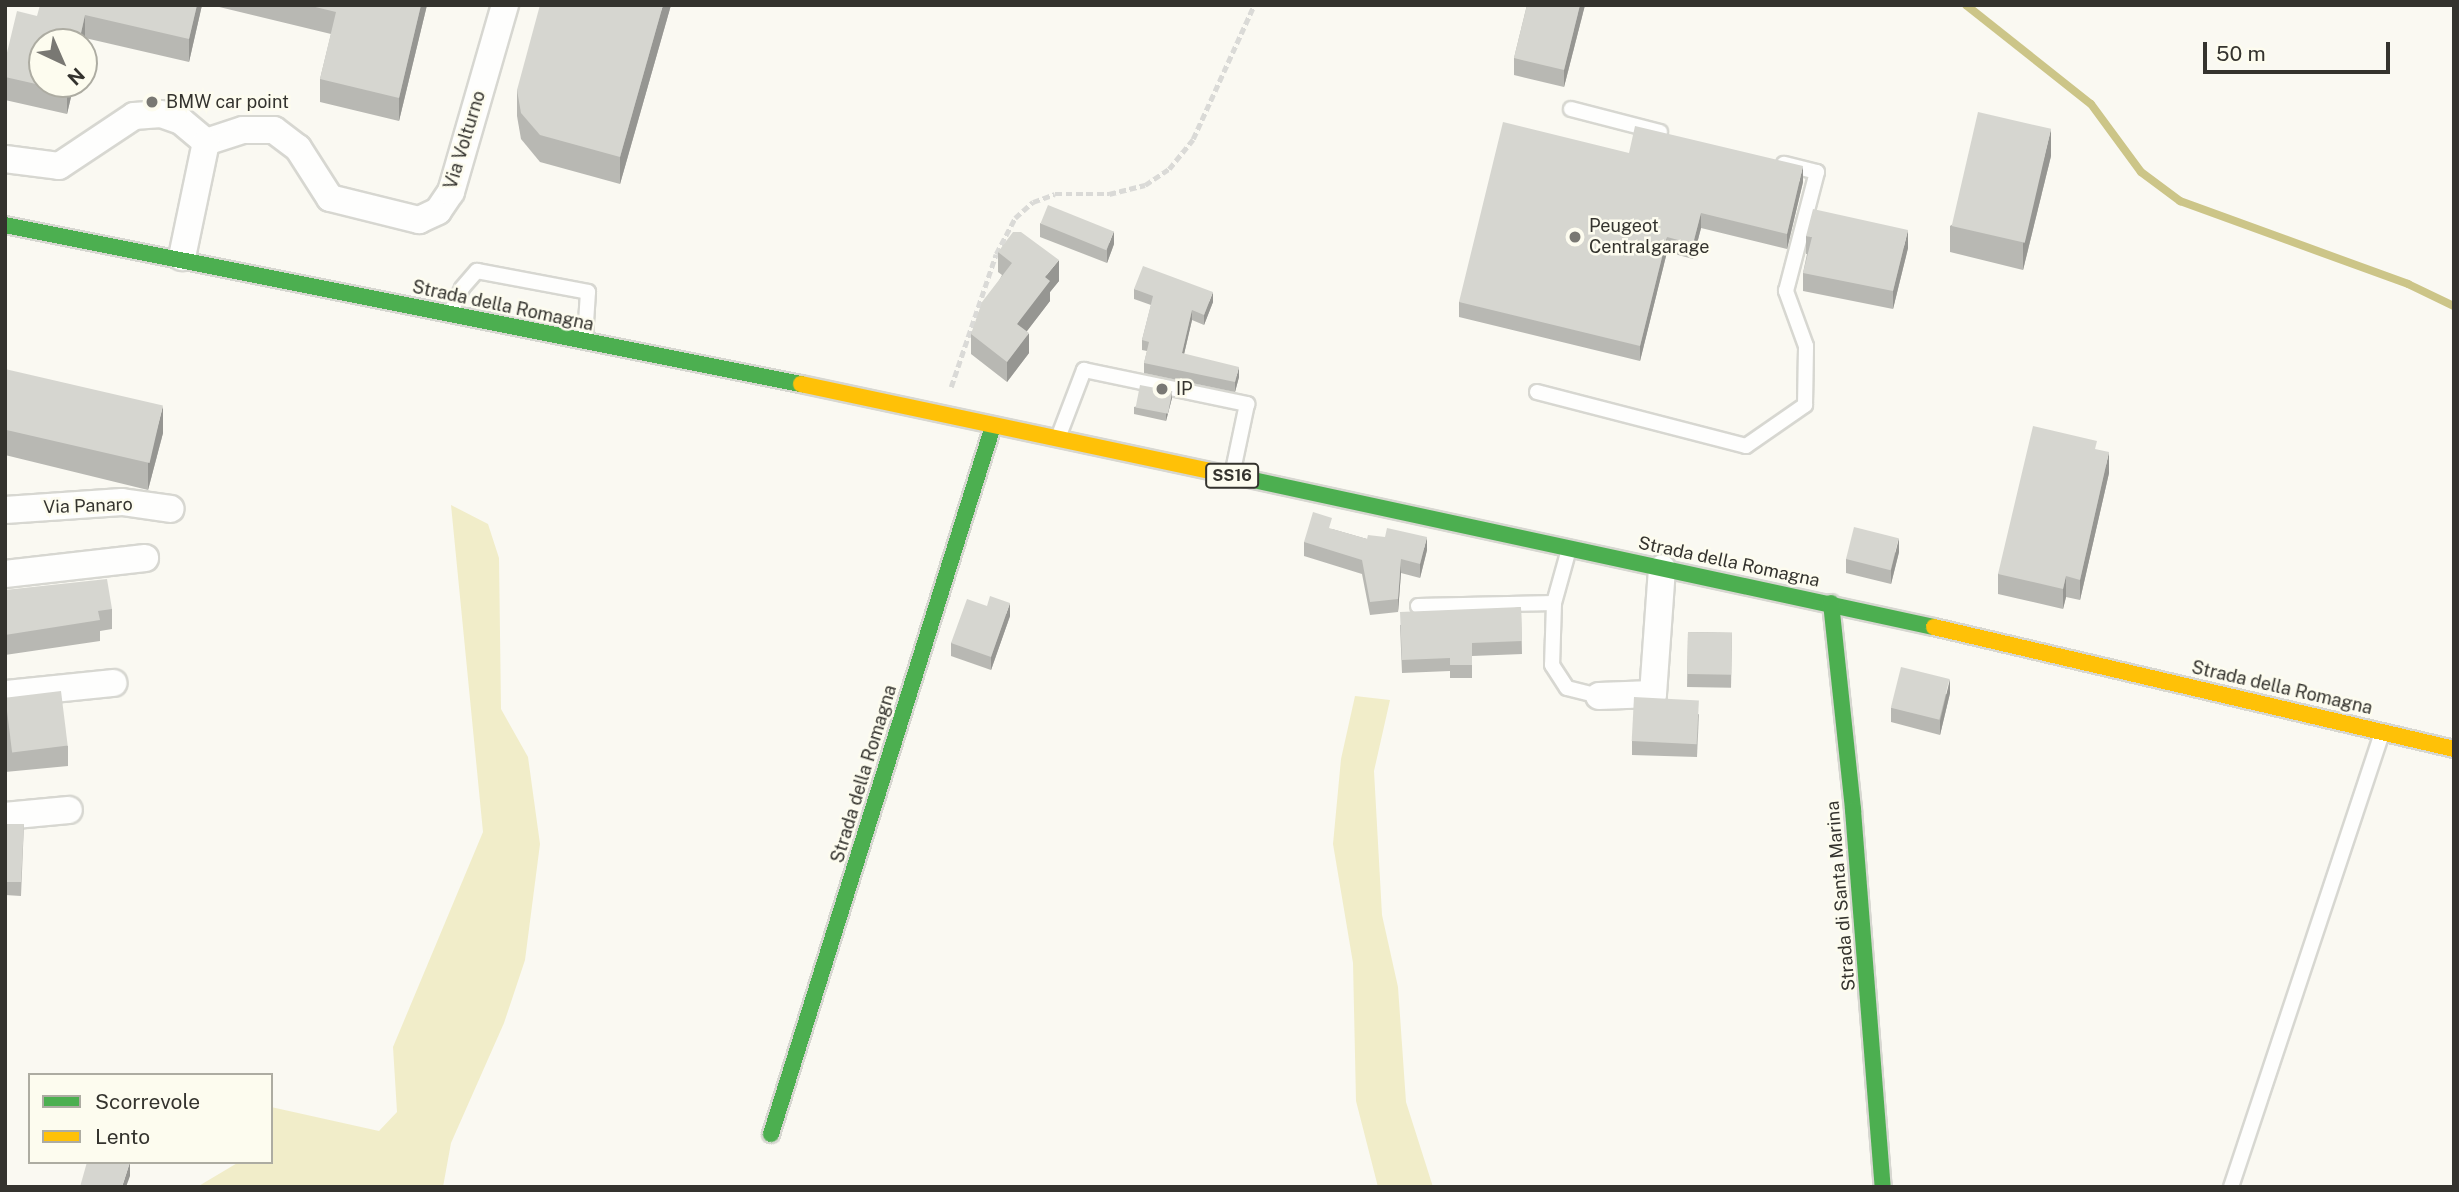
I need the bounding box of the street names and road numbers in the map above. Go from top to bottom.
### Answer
street label: Via Volturno [440,88,490,192]
street label: Strada della Romagna [410,276,596,336]
road number: SS16 [1204,463,1260,489]
street label: Via Panaro [43,494,133,518]
street label: Strada della Romagna [1636,532,1822,592]
street label: Strada della Romagna [2189,657,2375,719]
street label: Strada della Romagna [827,682,901,866]
street label: Strada di Santa Marina [1822,800,1860,992]

